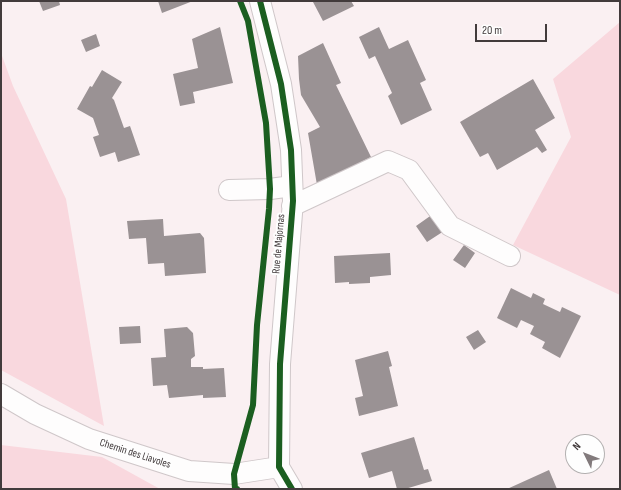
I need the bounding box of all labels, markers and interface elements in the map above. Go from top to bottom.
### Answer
scale bar [477,16,549,42]
text: 20 m [482,23,502,38]
street label: Rue de Majornas [270,214,288,274]
north arrow [565,434,605,474]
street label: Chemin des Liavoles [98,436,172,472]
text: N [570,440,583,453]

